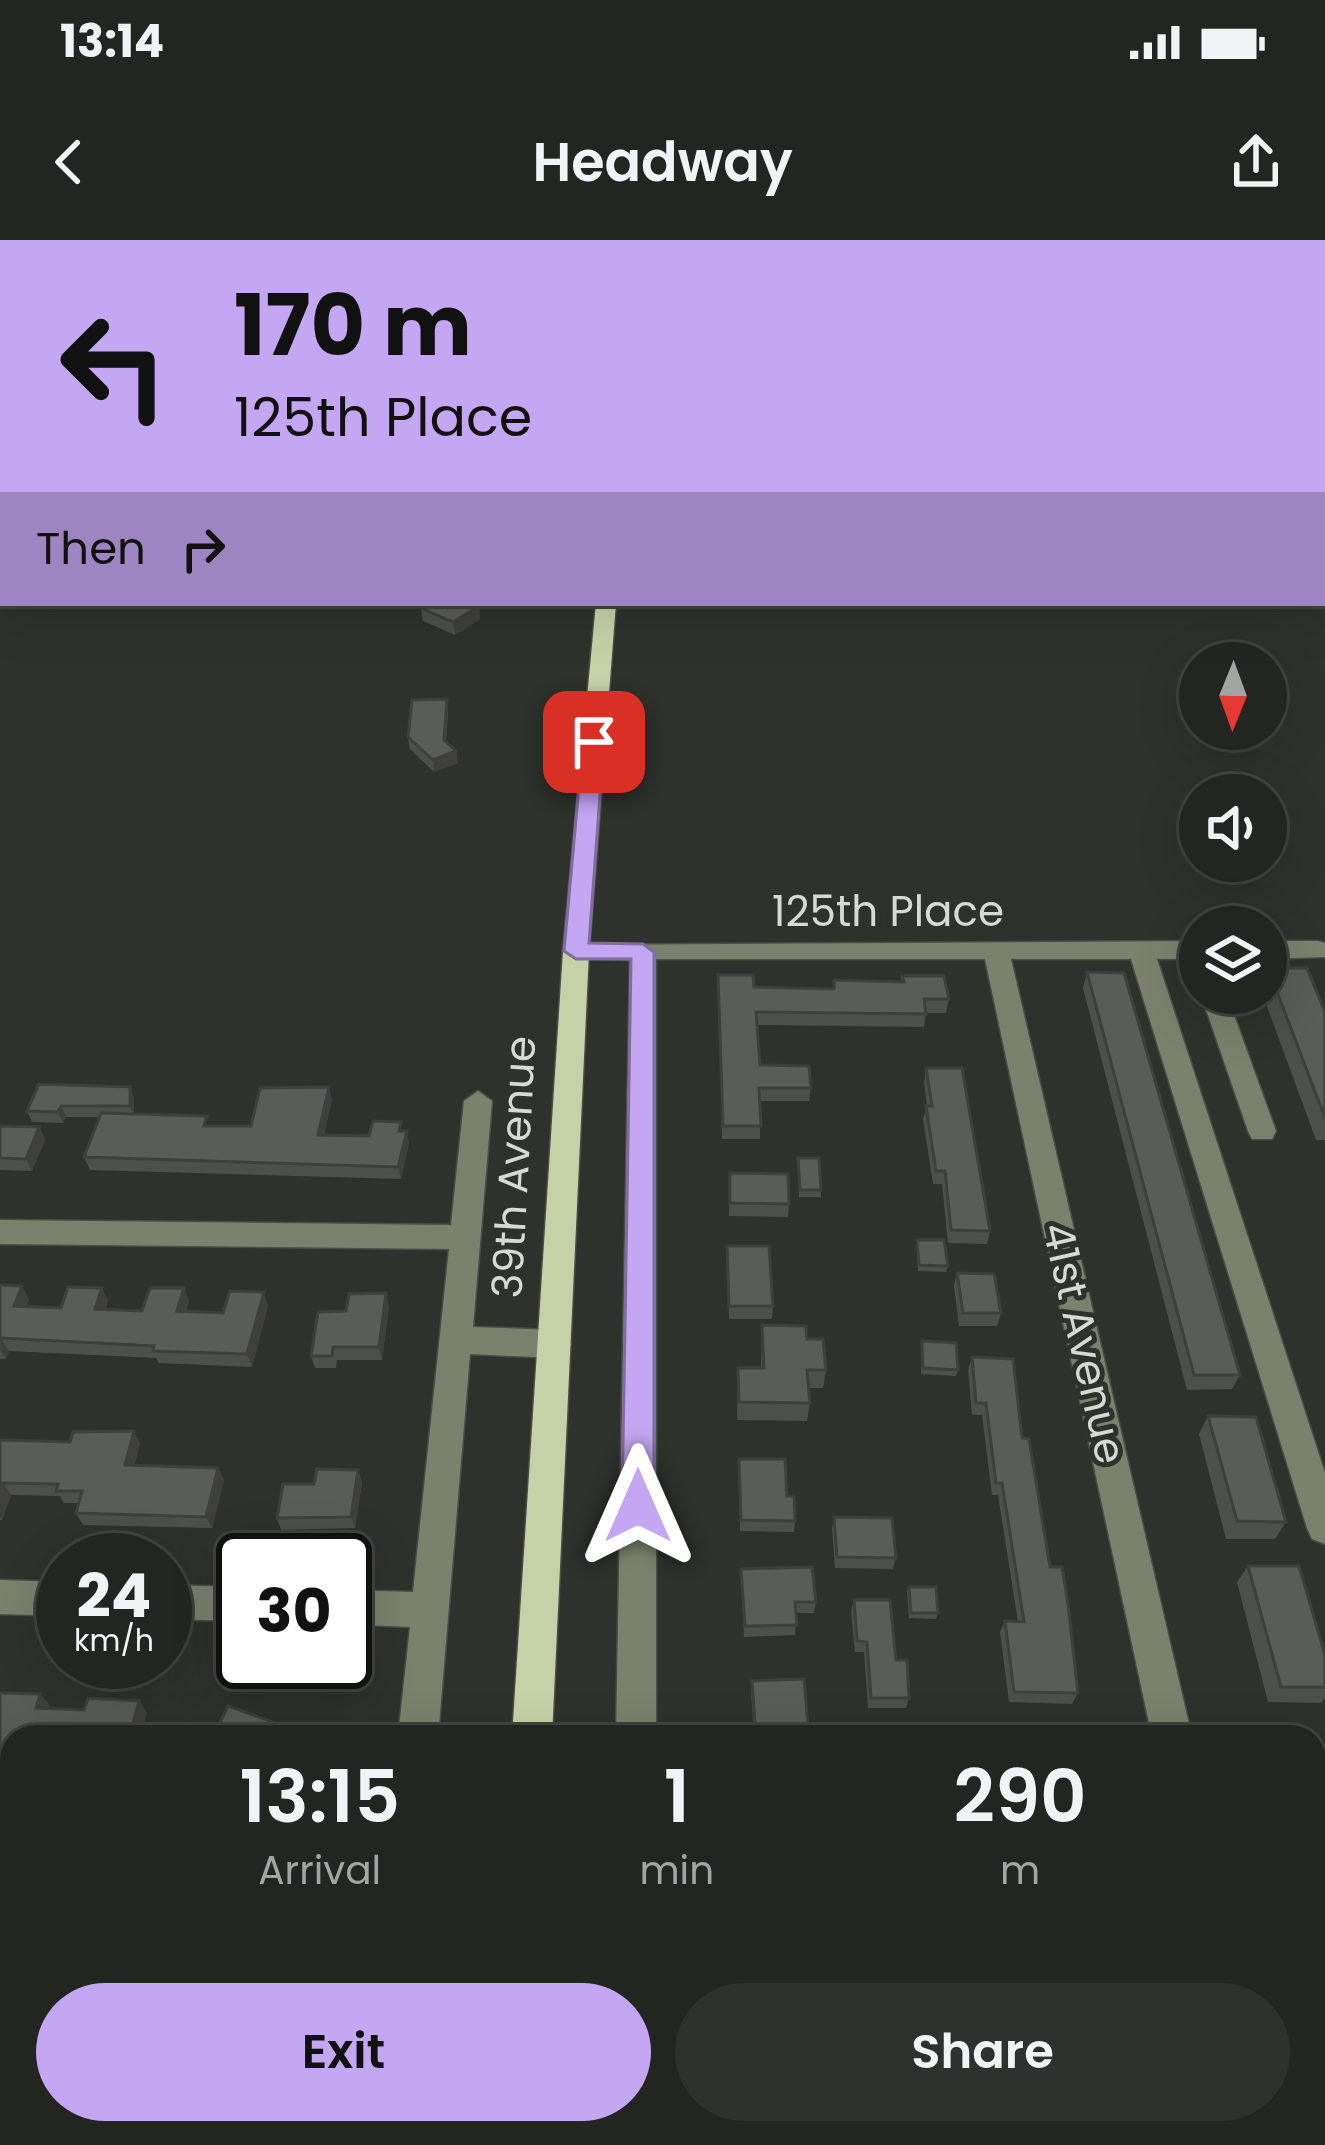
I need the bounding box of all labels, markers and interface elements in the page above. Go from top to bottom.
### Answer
text: 13:14 [60,10,164,73]
text: Headway [532,124,793,200]
icon: back [36,129,102,195]
icon: share [1223,129,1289,195]
text: 170 m [234,267,472,384]
icon: left [36,288,192,444]
text: 125th Place [234,379,532,455]
icon: right [170,516,236,582]
text: Then [36,517,146,580]
north arrow [1179,642,1287,750]
map controls [1179,642,1287,1014]
pin [543,691,645,793]
icon: arrive [561,709,627,775]
button: sound [1179,774,1287,882]
street label: 125th Place [772,882,1004,941]
button: layers [1179,906,1287,1014]
street label: 39th Avenue [478,1034,550,1300]
street label: 41st Avenue [1028,1217,1140,1469]
position arrow [575,1443,701,1569]
speed limit sign: 30 [216,1533,372,1689]
text: 24 [77,1554,151,1638]
text: km/h [74,1619,154,1662]
text: 13:15 [239,1746,400,1847]
text: 1 [664,1746,690,1847]
text: 290 [954,1746,1087,1847]
text: Arrival [258,1843,381,1898]
text: min [639,1843,714,1898]
text: m [1000,1843,1040,1898]
button: Exit [36,1983,651,2121]
button: Share [675,1983,1290,2121]

